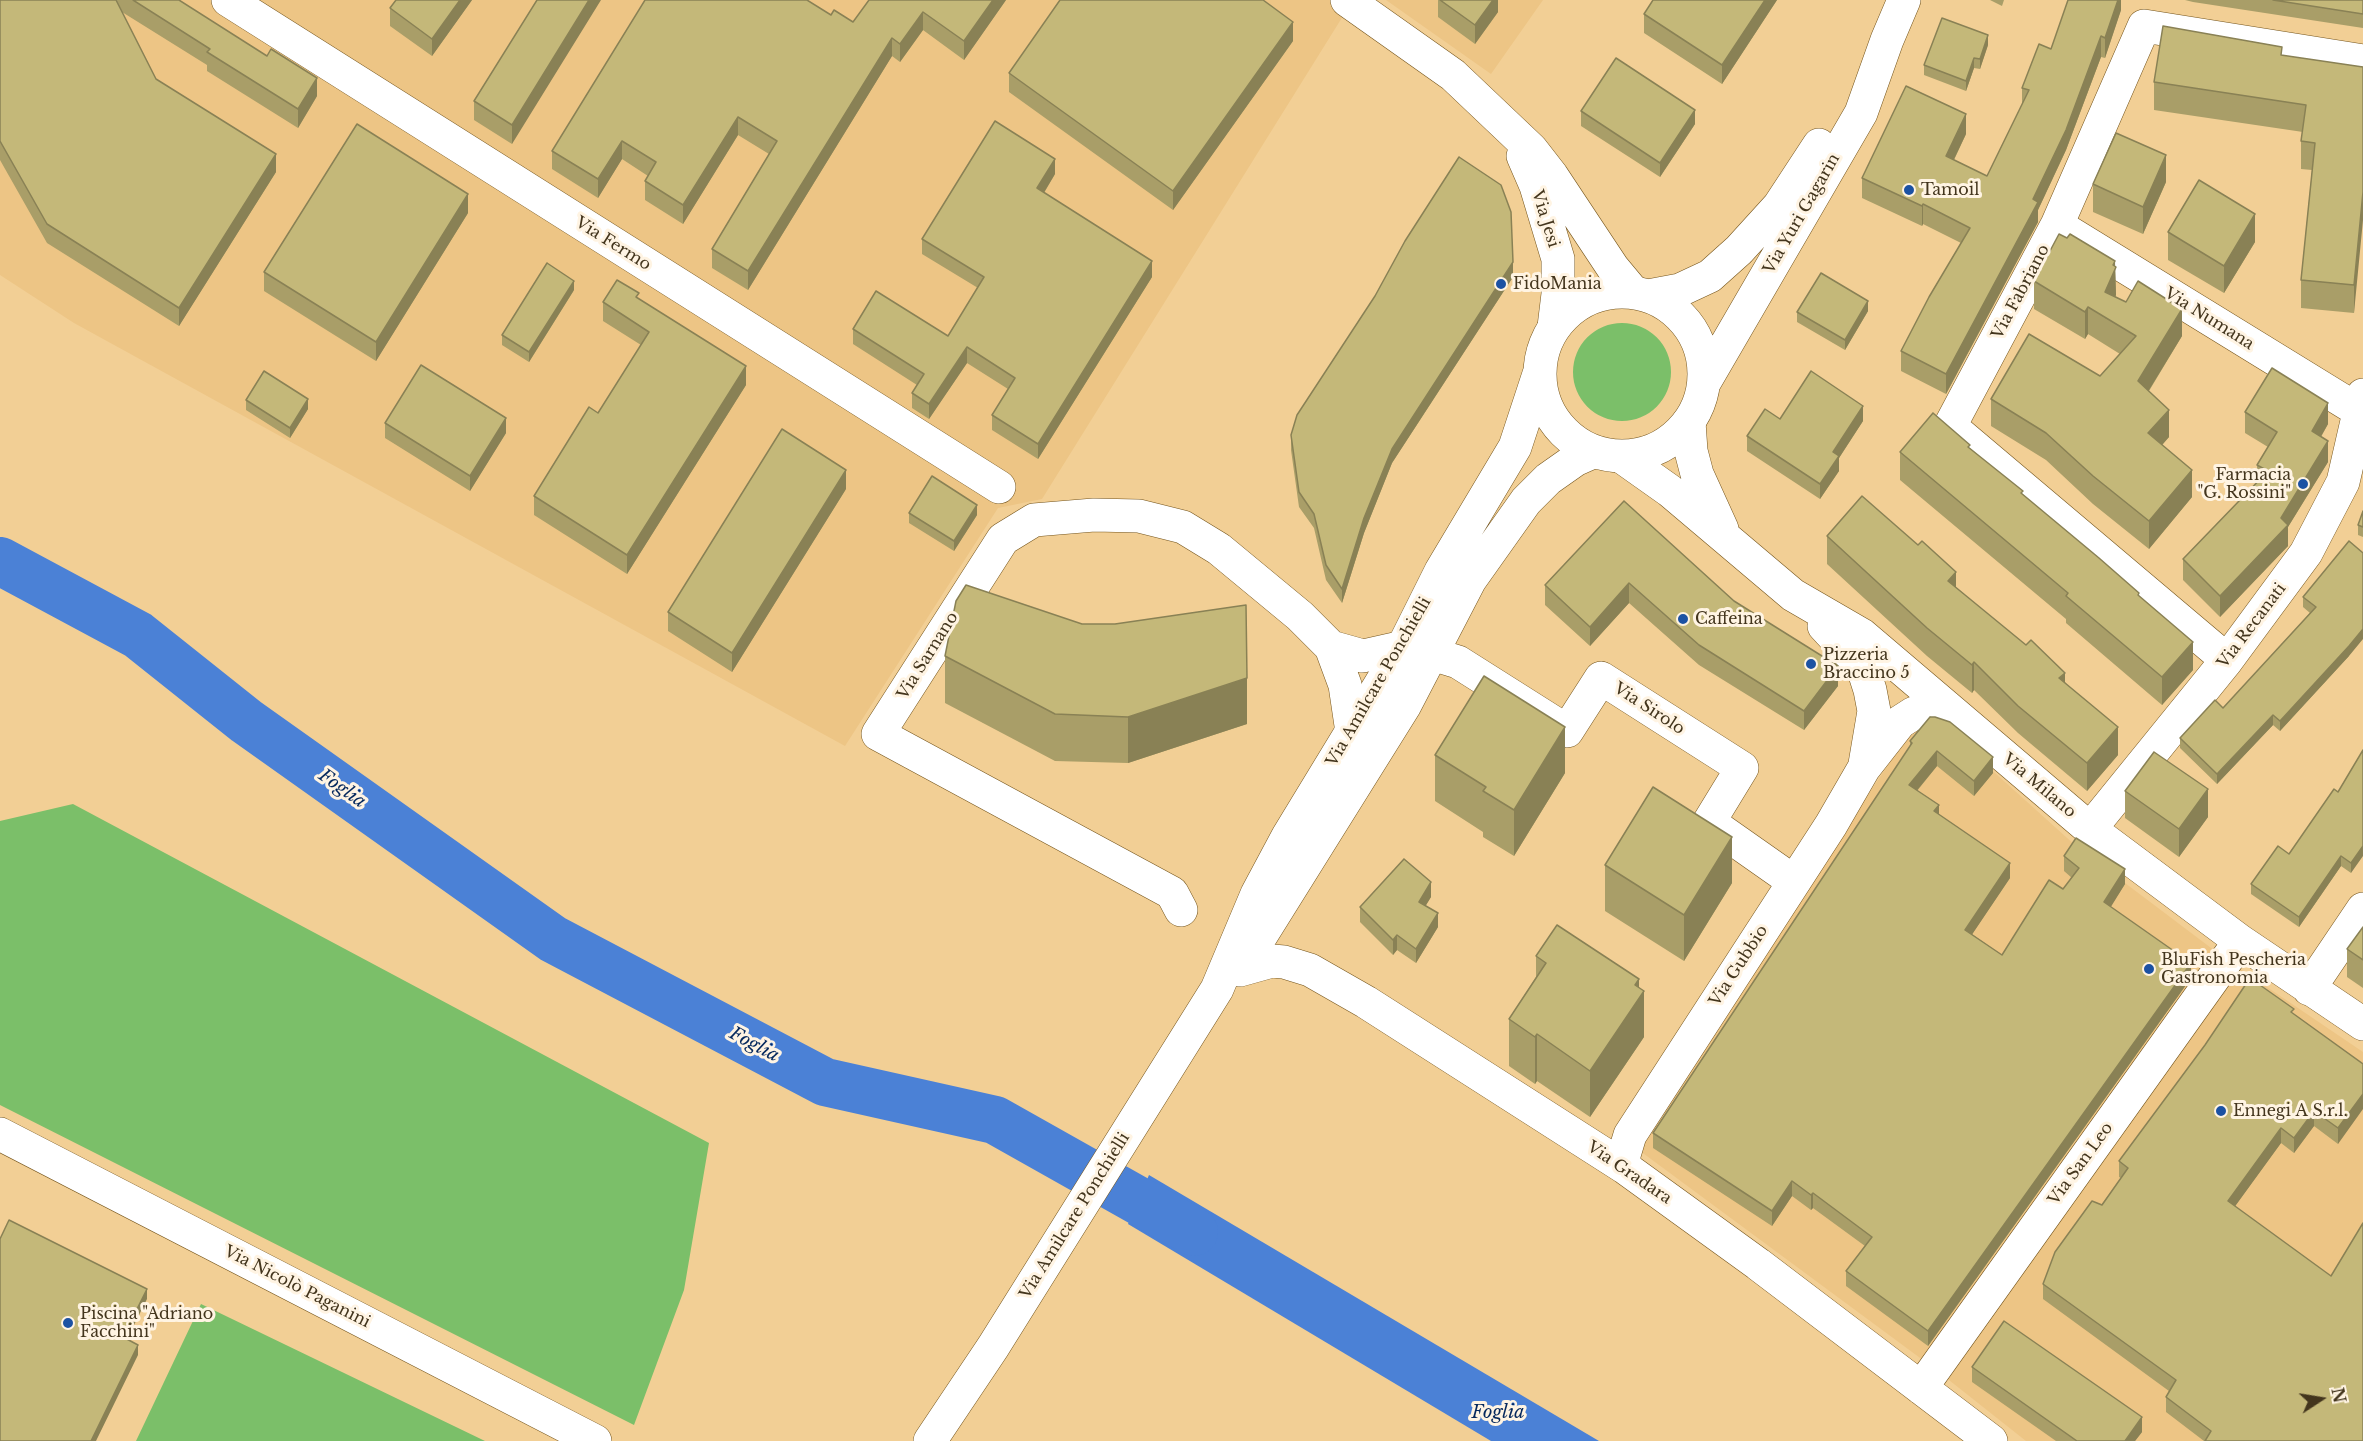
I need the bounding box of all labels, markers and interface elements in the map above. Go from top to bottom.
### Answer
street label: Via Yuri Gagarin [1760,150,1844,278]
place label: Tamoil [1921,180,1979,200]
marker: Tamoil [1902,183,1916,197]
street label: Via Jesi [1527,188,1563,250]
street label: Via Fermo [572,213,654,275]
street label: Via Fabriano [1988,241,2054,343]
place label: FidoMania [1513,274,1602,294]
marker: FidoMania [1494,277,1508,291]
street label: Via Numana [2161,284,2257,354]
place label: Farmacia "G. Rossini" [2197,465,2291,503]
marker: Farmacia "G. Rossini" [2296,477,2310,491]
street label: Via Recanati [2214,580,2290,672]
street label: Via Amilcare Ponchielli [1323,594,1435,770]
street label: Via Sarnano [893,609,963,703]
place label: Caffeina [1695,609,1763,629]
marker: Caffeina [1676,612,1690,626]
place label: Pizzeria Braccino 5 [1823,645,1910,683]
marker: Pizzeria Braccino 5 [1804,657,1818,671]
street label: Via Sirolo [1610,679,1688,739]
street label: Via Milano [1998,750,2080,822]
water label: Foglia [314,765,370,813]
street label: Via Gubbio [1706,922,1772,1010]
place label: BluFish Pescheria Gastronomia [2161,950,2306,988]
marker: BluFish Pescheria Gastronomia [2142,962,2156,976]
water label: Foglia [726,1023,782,1067]
place label: Ennegi A S.r.l. [2233,1101,2348,1121]
marker: Ennegi A S.r.l. [2214,1104,2228,1118]
street label: Via San Leo [2045,1119,2117,1209]
street label: Via Amilcare Ponchielli [1016,1129,1134,1303]
street label: Via Gradara [1583,1138,1675,1208]
street label: Via Nicolò Paganini [221,1242,373,1332]
place label: Piscina "Adriano Facchini" [80,1304,213,1342]
marker: Piscina "Adriano Facchini" [61,1316,75,1330]
north arrow [2291,1369,2351,1429]
text: N [2327,1386,2350,1405]
water label: Foglia [1472,1402,1524,1424]

